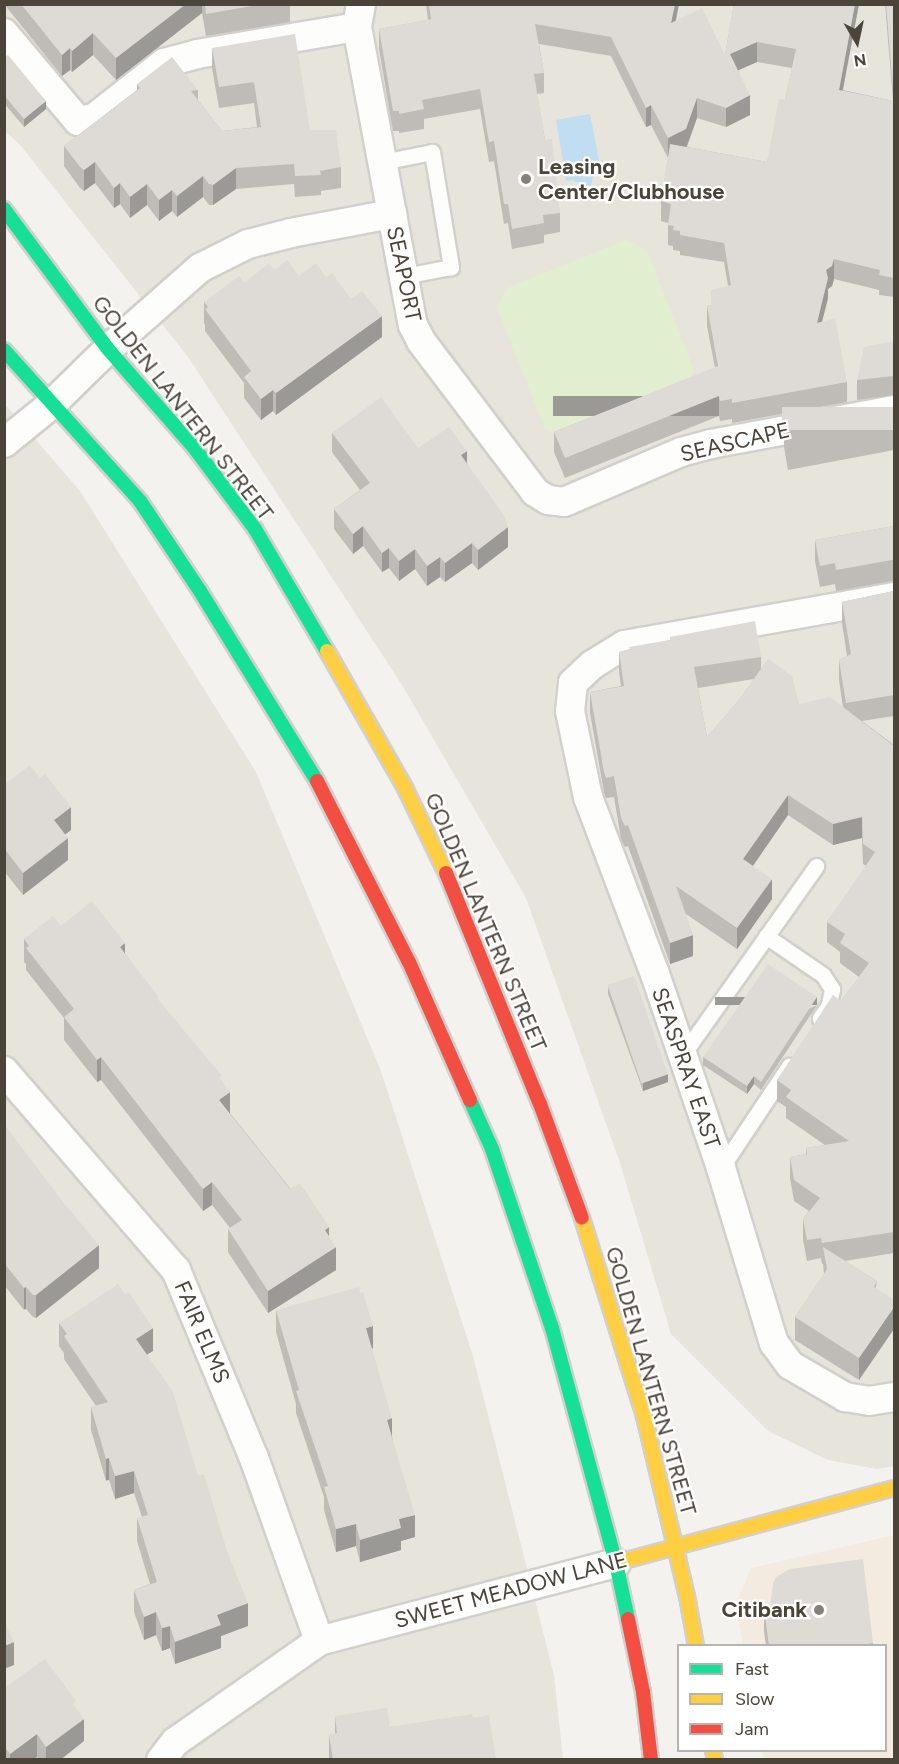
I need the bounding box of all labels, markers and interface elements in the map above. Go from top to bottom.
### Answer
north arrow [827,12,887,72]
text: N [852,50,867,71]
place label: Leasing Center/Clubhouse [538,153,725,204]
marker: Leasing Center/Clubhouse [519,172,533,186]
street label: SEAPORT [381,224,427,324]
street label: GOLDEN LANTERN STREET [87,290,279,526]
street label: SEASCAPE [678,417,792,467]
street label: GOLDEN LANTERN STREET [419,789,553,1055]
street label: SEASPRAY EAST [646,984,726,1152]
street label: GOLDEN LANTERN STREET [600,1244,702,1518]
street label: FAIR ELMS [169,1277,235,1387]
street label: SWEET MEADOW LANE [392,1546,630,1634]
place label: Citibank [722,1597,807,1623]
marker: Citibank [812,1603,826,1617]
legend [677,1644,887,1752]
text: Fast [735,1658,769,1680]
text: Slow [735,1688,774,1710]
text: Jam [735,1718,769,1740]

